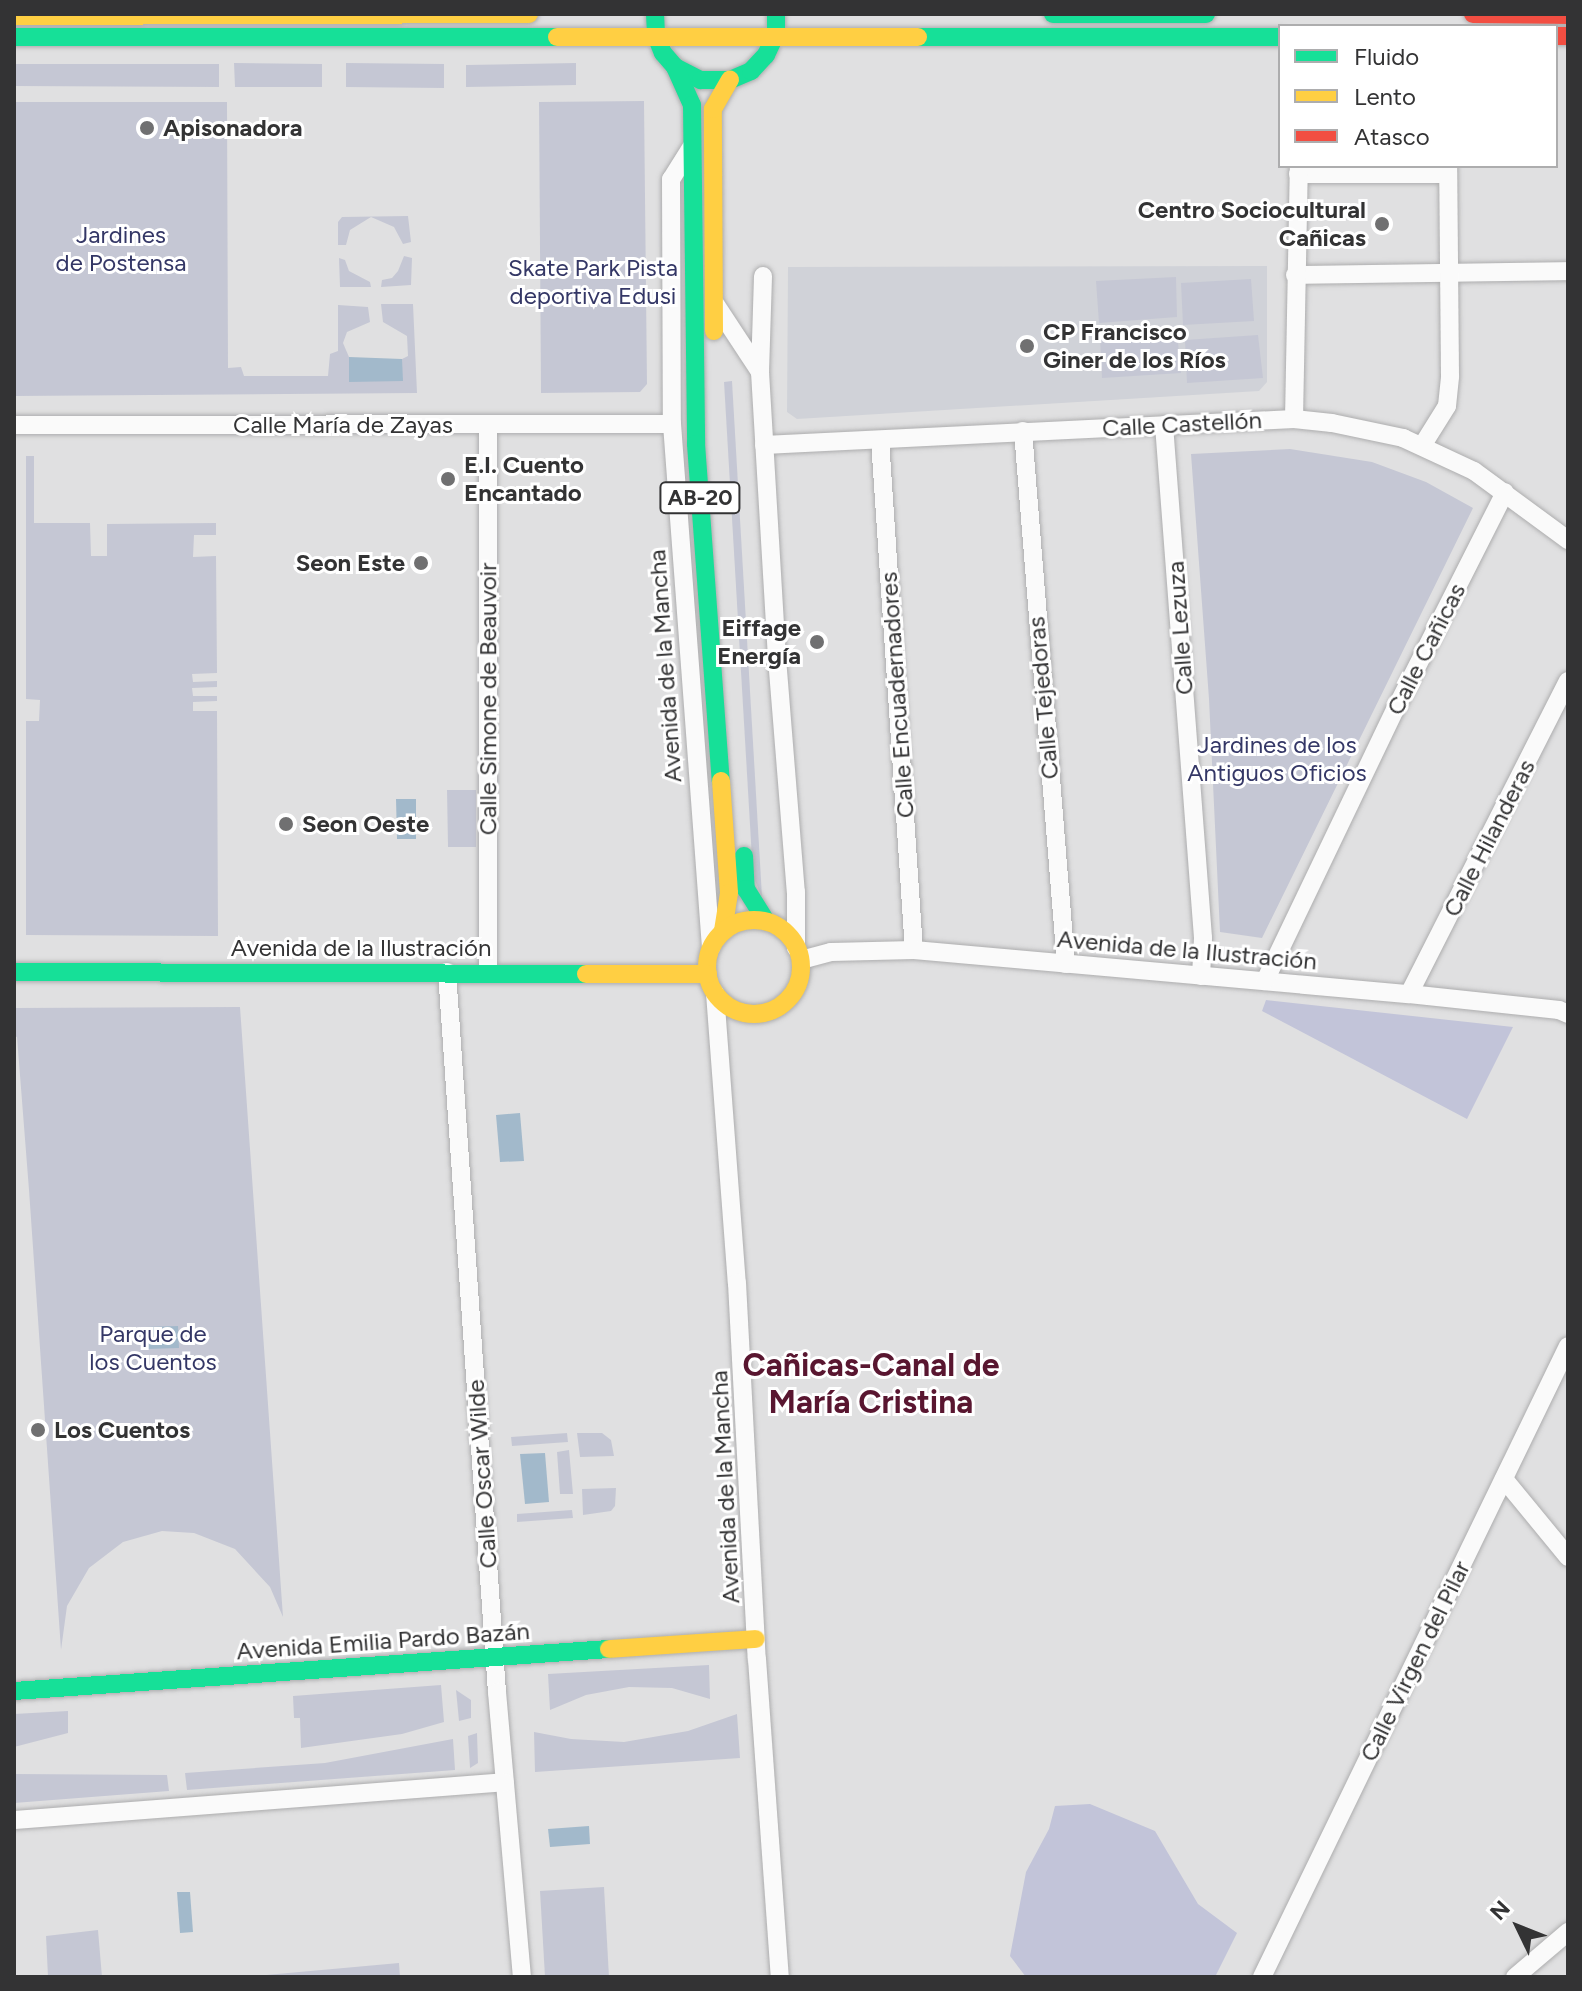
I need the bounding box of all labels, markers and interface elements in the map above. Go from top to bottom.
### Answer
legend [1278,24,1558,168]
text: Fluido [1354,42,1419,71]
text: Lento [1354,82,1416,111]
place label: Apisonadora [163,114,303,142]
marker: Apisonadora [138,119,156,137]
text: Atasco [1354,122,1430,151]
place label: Centro Sociocultural Cañicas [1138,196,1366,252]
marker: Centro Sociocultural Cañicas [1373,215,1391,233]
park label: Jardines de Postensa [56,221,186,277]
park label: Skate Park Pista deportiva Edusi [508,254,678,310]
place label: CP Francisco Giner de los Ríos [1043,318,1226,374]
marker: CP Francisco Giner de los Ríos [1018,337,1036,355]
street label: Calle Castellón [1101,405,1263,443]
street label: Calle María de Zayas [233,411,453,439]
place label: E.I. Cuento Encantado [464,451,584,507]
marker: E.I. Cuento Encantado [439,470,457,488]
road number: AB-20 [658,480,742,516]
place label: Seon Este [296,549,405,577]
street label: Avenida de la Mancha [642,549,688,783]
marker: Seon Este [412,554,430,572]
street label: Calle Lezuza [1161,560,1199,696]
street label: Calle Simone de Beauvoir [474,563,502,835]
street label: Calle Encuadernadores [874,571,920,819]
street label: Calle Cañicas [1380,578,1472,720]
place label: Eiffage Energía [717,614,801,670]
street label: Calle Tejedoras [1022,616,1064,780]
marker: Eiffage Energía [808,633,826,651]
park label: Jardines de los Antiguos Oficios [1187,731,1367,787]
street label: Calle Hilanderas [1437,755,1541,921]
place label: Seon Oeste [302,810,429,838]
marker: Seon Oeste [277,815,295,833]
street label: Avenida de la Ilustración [1056,924,1318,976]
street label: Avenida de la Ilustración [231,934,491,962]
park label: Parque de los Cuentos [89,1320,217,1376]
district label: Cañicas-Canal de María Cristina [742,1347,1000,1422]
street label: Avenida de la Mancha [705,1370,745,1604]
street label: Calle Oscar Wilde [461,1379,503,1569]
place label: Los Cuentos [54,1416,190,1444]
marker: Los Cuentos [29,1421,47,1439]
street label: Calle Virgen del Pilar [1354,1556,1476,1766]
street label: Avenida Emilia Pardo Bazán [235,1616,531,1666]
north arrow [1478,1887,1558,1967]
text: N [1484,1895,1516,1926]

